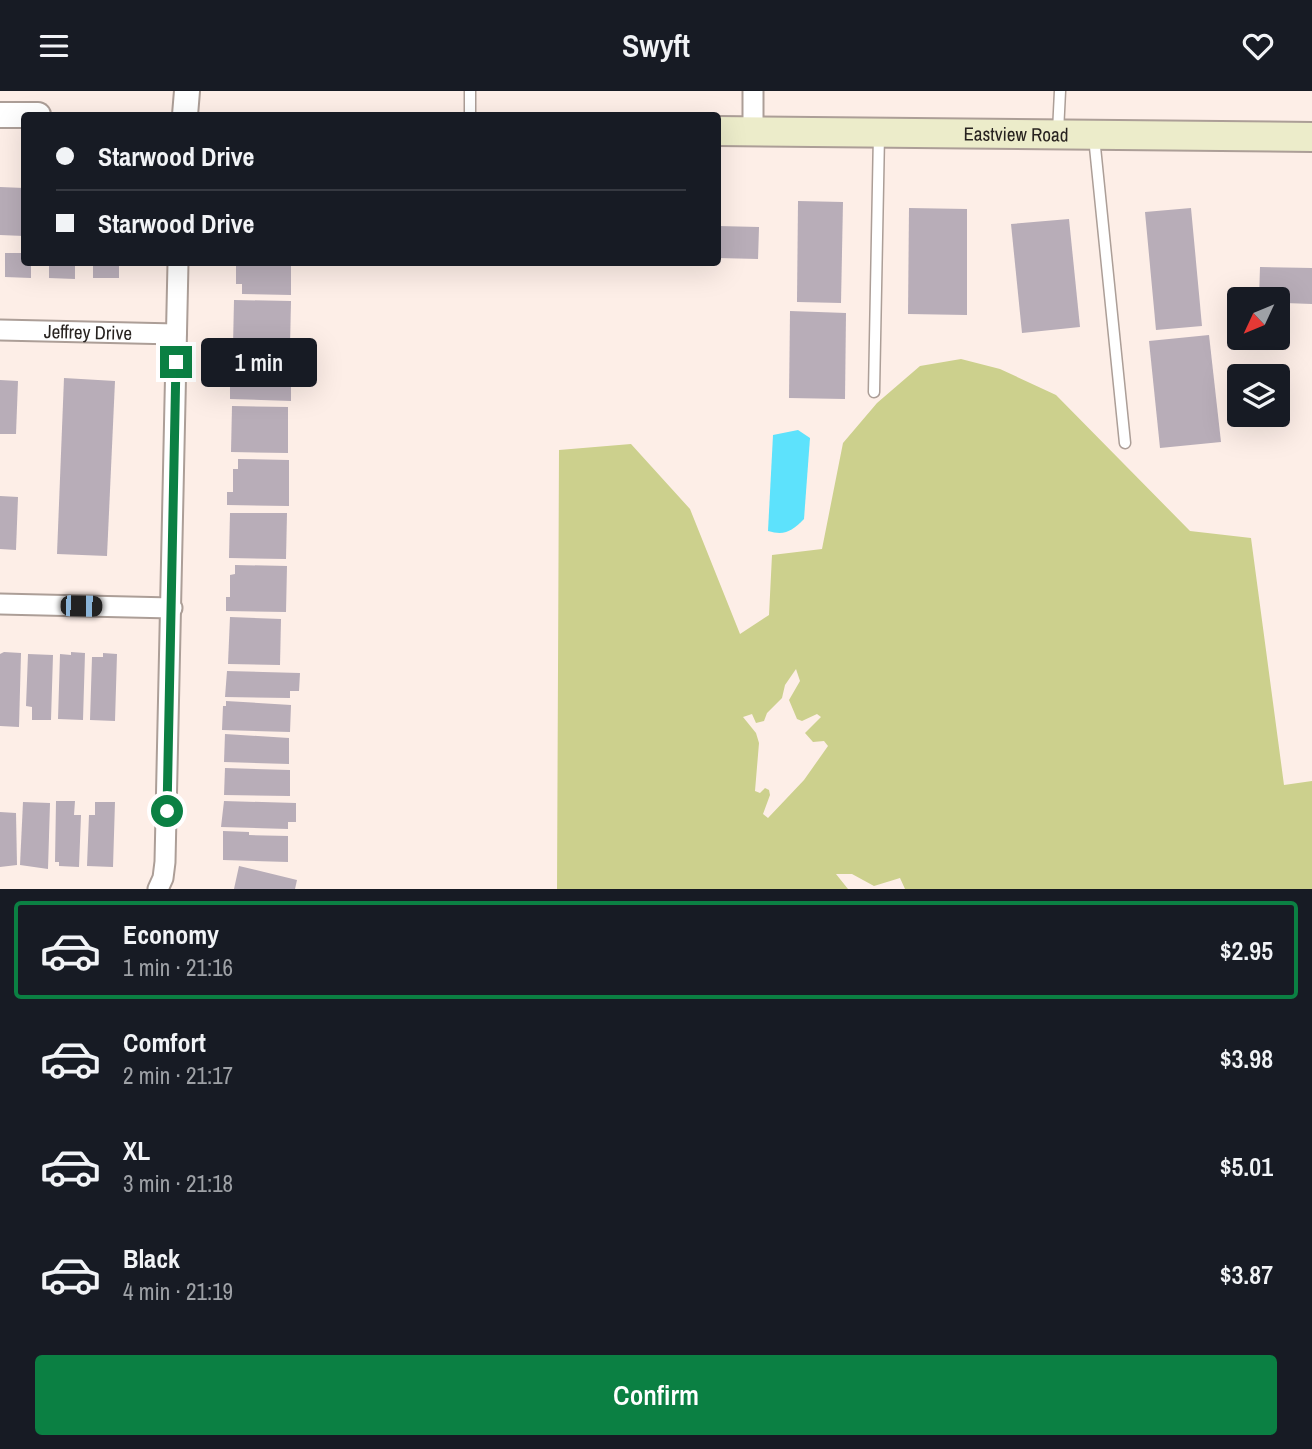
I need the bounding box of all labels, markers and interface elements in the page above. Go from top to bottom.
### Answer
text: Swyft [622,24,690,67]
icon: menu [35,27,73,65]
icon: heart [1239,27,1277,65]
street label: Eastview Road [963,120,1069,148]
text: Starwood Drive [98,139,254,174]
text: Starwood Drive [98,206,254,241]
north arrow [1227,287,1290,350]
map controls [1227,287,1290,427]
street label: Jeffrey Drive [44,318,132,346]
callout: 1 min [200,337,316,387]
route end [160,346,192,378]
text: 1 min [235,347,283,378]
button: layers [1227,364,1290,427]
car [60,595,103,617]
route start [151,795,183,827]
text: Economy [123,917,219,952]
icon: car [39,919,102,982]
text: $2.95 [1220,933,1273,968]
text: 1 min · 21:16 [123,952,233,983]
text: Comfort [123,1025,206,1060]
icon: car [39,1027,102,1090]
text: $3.98 [1220,1041,1273,1076]
text: 2 min · 21:17 [123,1060,233,1091]
text: XL [123,1133,150,1168]
icon: car [39,1135,102,1198]
text: $5.01 [1220,1149,1273,1184]
text: 3 min · 21:18 [123,1168,233,1199]
text: Black [123,1241,180,1276]
icon: car [39,1243,102,1306]
text: $3.87 [1220,1257,1273,1292]
text: 4 min · 21:19 [123,1276,233,1307]
button: Confirm [35,1355,1277,1435]

